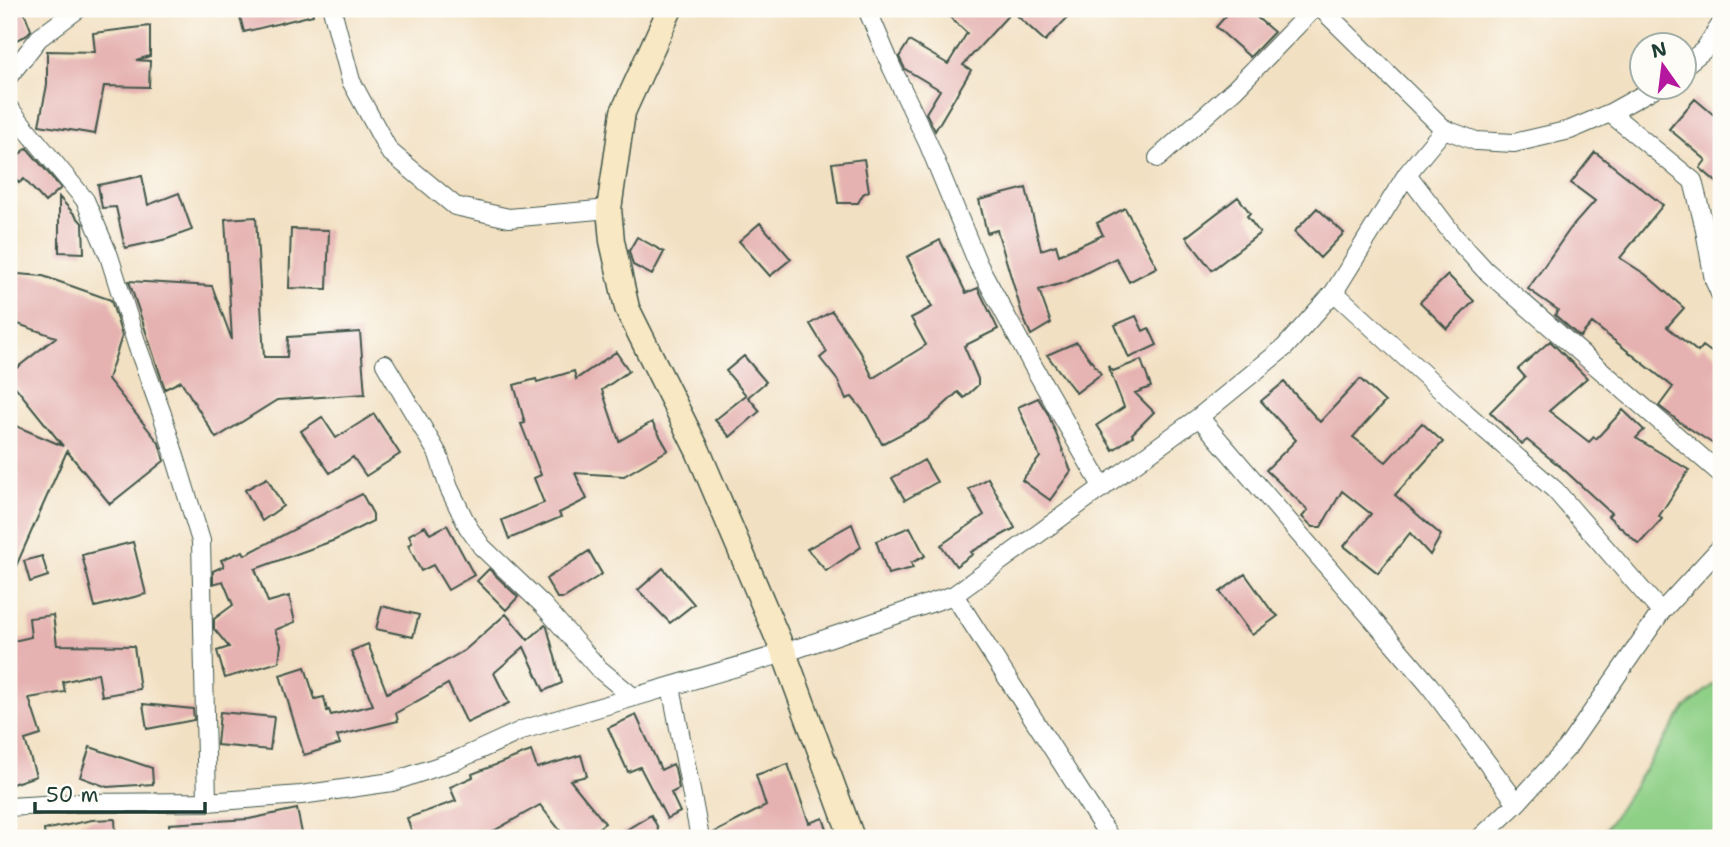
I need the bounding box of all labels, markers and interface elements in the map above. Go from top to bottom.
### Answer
north arrow [1628,32,1698,102]
text: N [1649,36,1669,64]
scale bar [35,770,205,814]
text: 50 m [46,781,99,809]

